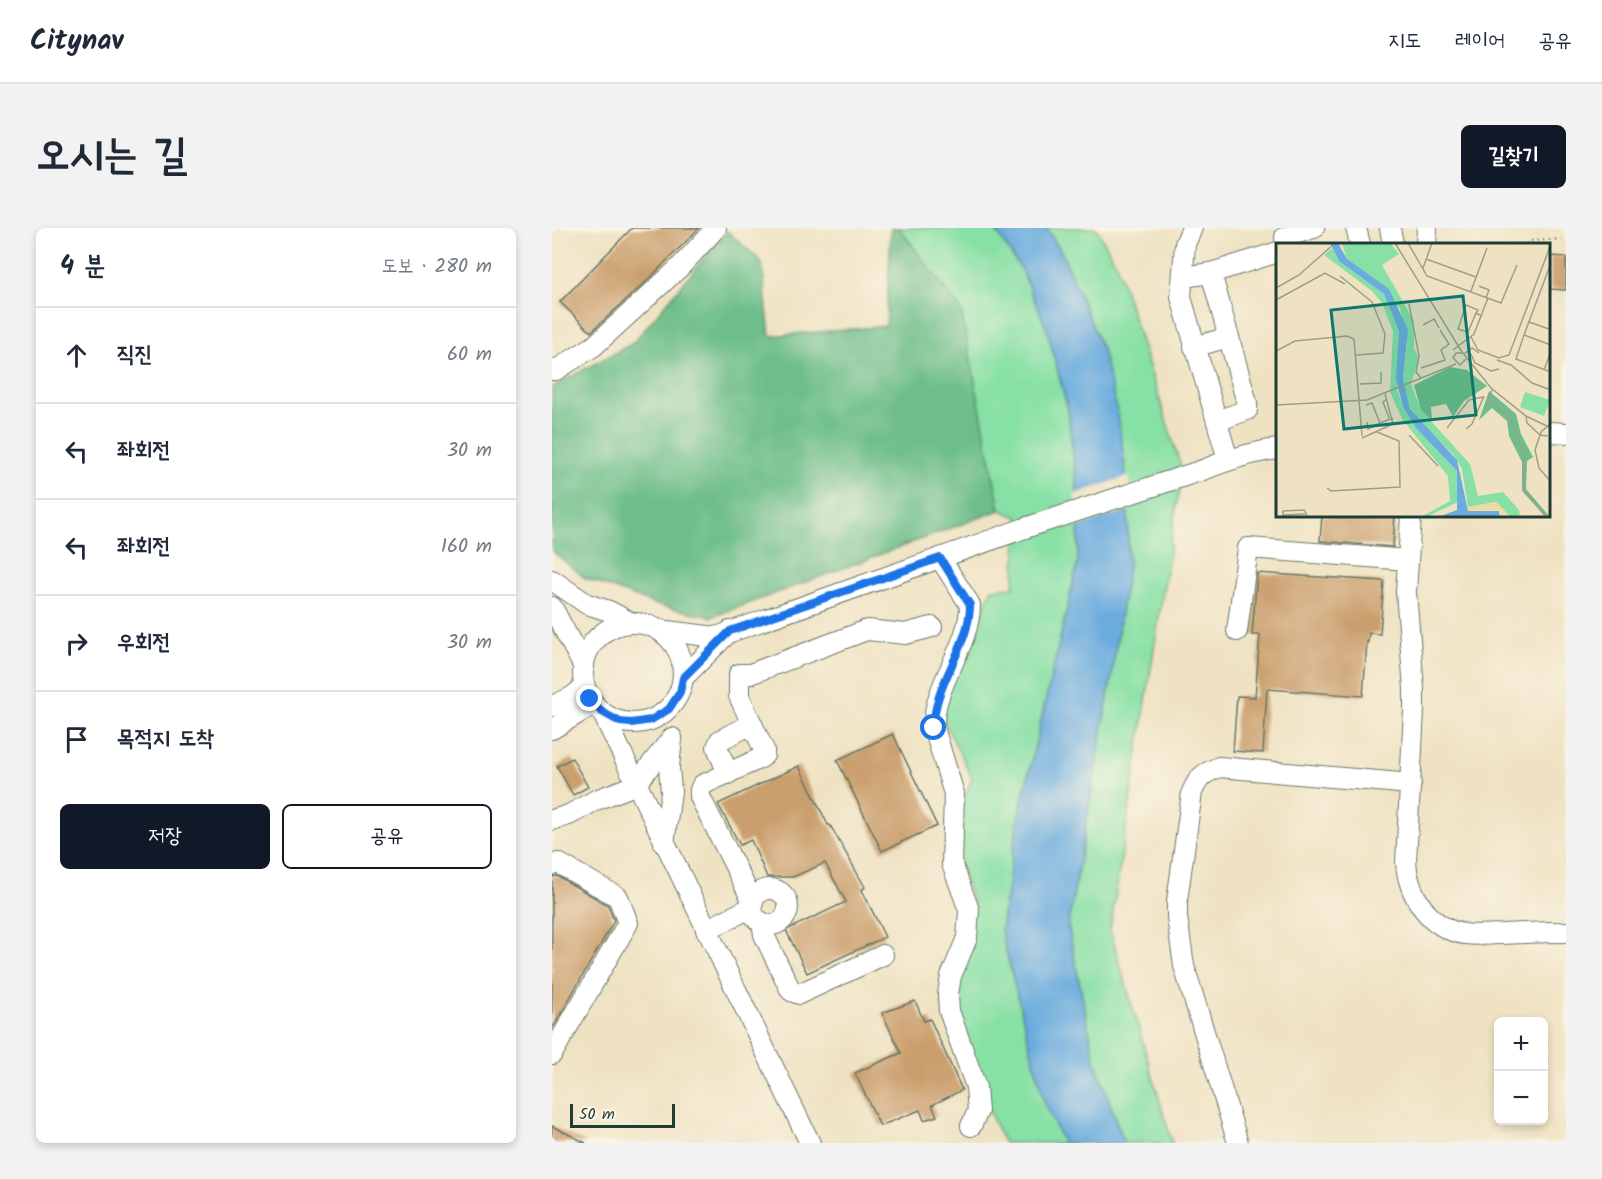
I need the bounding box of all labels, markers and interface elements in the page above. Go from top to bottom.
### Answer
text: Citynav [30,19,123,64]
text: 지도 [1388,25,1422,58]
text: 레이어 [1455,25,1505,58]
text: 공유 [1538,25,1572,58]
text: 오시는 길 [36,123,187,190]
button: 길찾기 [1461,125,1566,188]
inset map [1276,243,1551,518]
text: 4 분 [60,246,105,288]
text: 도보 · 280 m [381,251,492,283]
text: 직진 [117,338,152,373]
icon: ahead [60,339,93,372]
text: 60 m [447,339,492,371]
text: 좌회전 [117,434,170,469]
icon: left [60,435,93,468]
text: 30 m [447,435,492,467]
text: 좌회전 [117,530,170,565]
icon: left [60,531,93,564]
text: 160 m [441,531,492,563]
text: 우회전 [117,626,170,661]
icon: right [60,627,93,660]
text: 30 m [447,627,492,659]
route end [576,685,602,711]
route start [920,714,946,740]
text: 목적지 도착 [117,722,214,757]
icon: arrive [60,723,93,756]
button: 저장 [60,804,270,869]
button: 공유 [282,804,492,869]
map controls [1494,1017,1548,1125]
button: + [1494,1017,1548,1071]
button: − [1494,1071,1548,1125]
scale bar [570,1101,675,1128]
text: 50 m [579,1102,615,1127]

